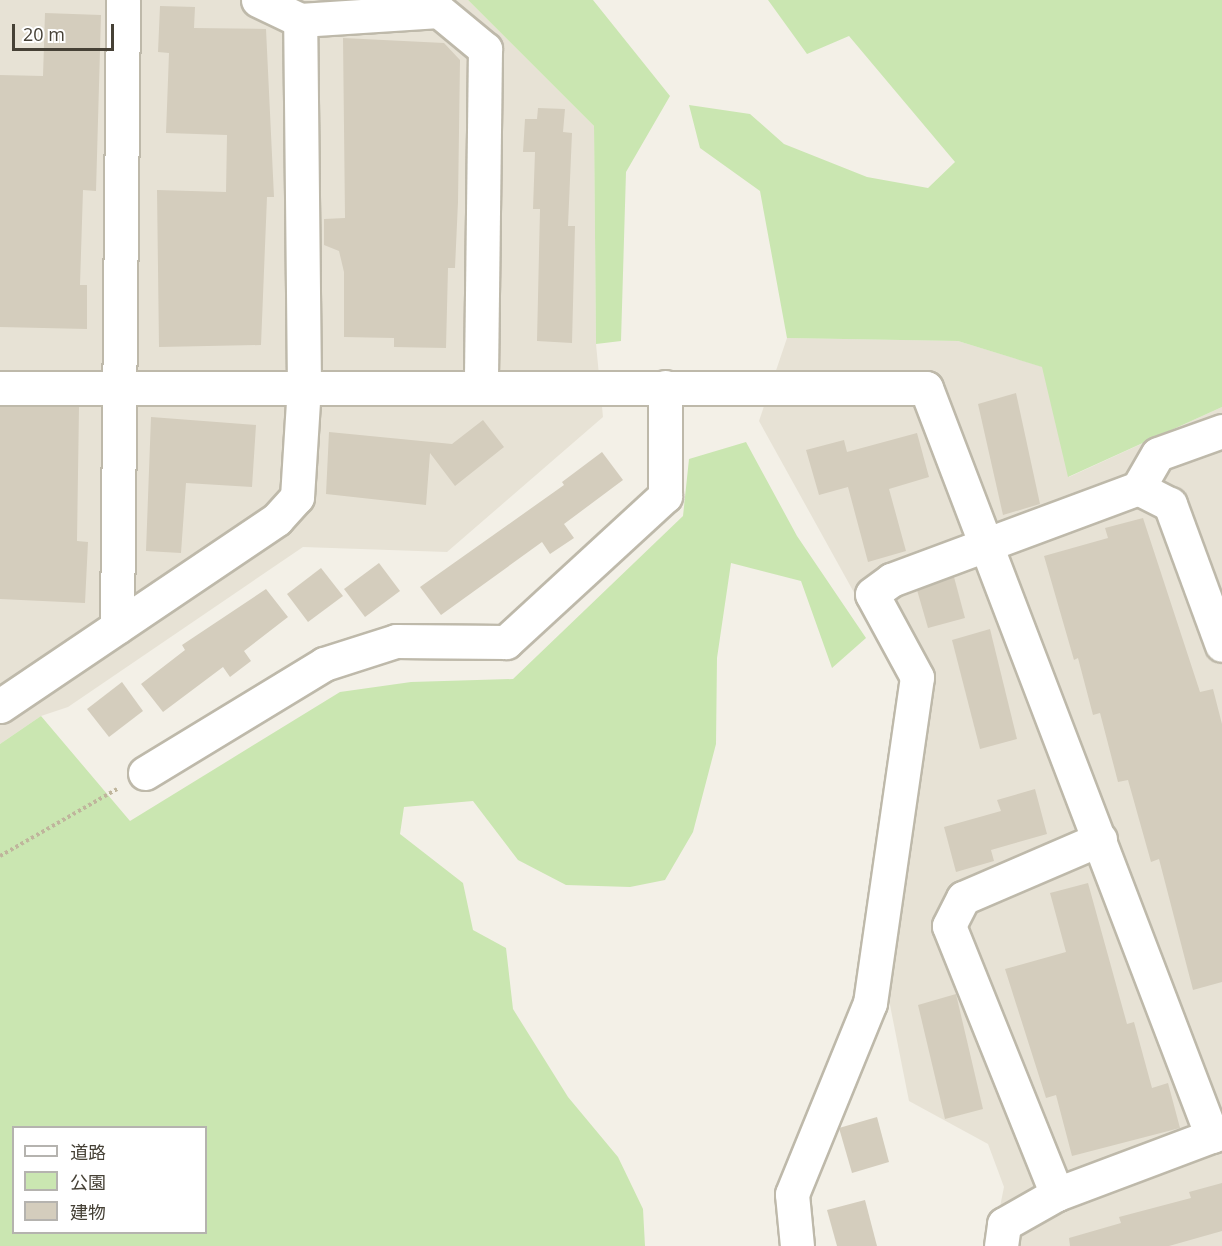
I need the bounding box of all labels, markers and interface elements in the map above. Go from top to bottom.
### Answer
scale bar [15,12,117,50]
text: 20 m [23,22,65,46]
legend [12,1126,207,1234]
text: 道路 [70,1140,106,1164]
text: 公園 [70,1170,106,1194]
text: 建物 [70,1200,106,1224]

